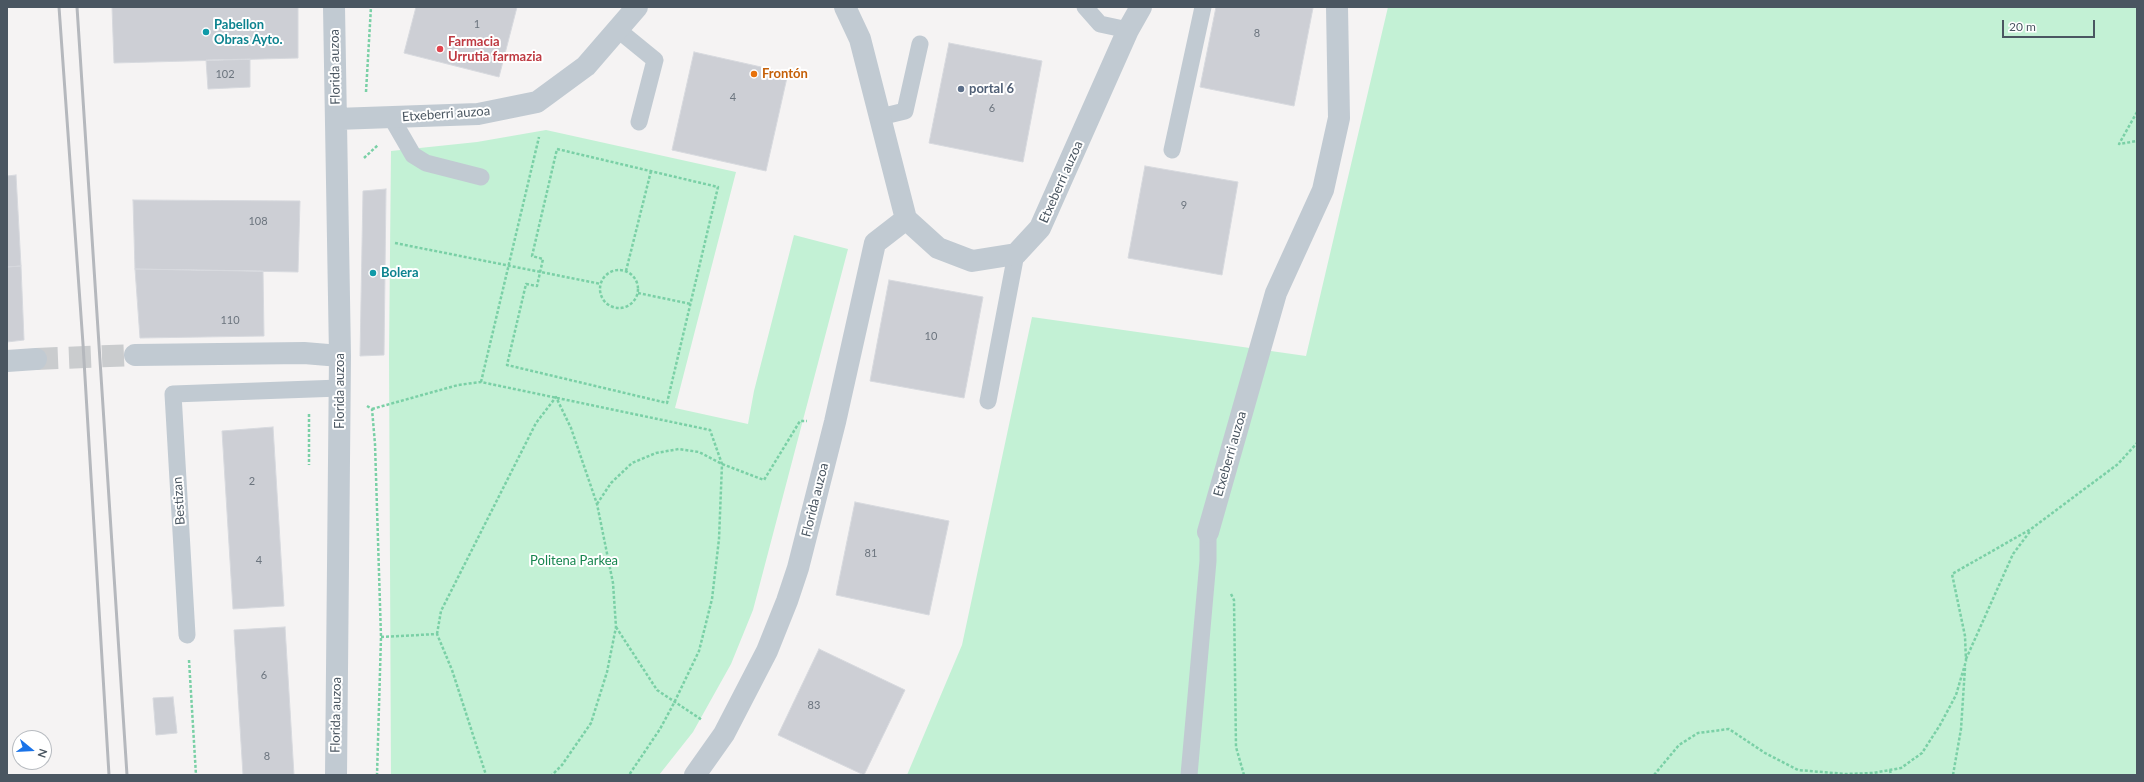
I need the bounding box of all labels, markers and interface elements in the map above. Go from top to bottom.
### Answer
scale bar [2004,12,2097,38]
place label: Pabellon Obras Ayto. [214,17,283,48]
house number: 1 [474,17,480,31]
text: 20 m [2009,19,2036,34]
house number: 8 [1254,26,1260,40]
marker: Pabellon Obras Ayto. [201,27,211,37]
street label: Florida auzoa [327,29,343,105]
place label: Farmacia Urrutia farmazia [448,34,542,65]
marker: Farmacia Urrutia farmazia [435,44,445,54]
place label: Frontón [762,66,808,82]
house number: 102 [215,67,235,81]
marker: Frontón [749,69,759,79]
place label: portal 6 [969,81,1014,97]
marker: portal 6 [956,84,966,94]
house number: 4 [730,90,736,104]
house number: 6 [989,101,995,115]
street label: Etxeberri auzoa [401,103,491,125]
street label: Etxeberri auzoa [1036,139,1086,225]
house number: 9 [1181,198,1187,212]
house number: 108 [248,214,268,228]
place label: Bolera [381,265,418,281]
marker: Bolera [368,268,378,278]
house number: 110 [220,313,240,327]
house number: 10 [925,329,937,343]
street label: Florida auzoa [332,353,348,429]
street label: Etxeberri auzoa [1210,409,1250,499]
street label: Florida auzoa [798,461,832,539]
house number: 2 [249,474,255,488]
street label: Bestizan [170,476,188,526]
house number: 81 [865,546,877,560]
house number: 4 [256,553,262,567]
park label: Politena Parkea [530,553,618,569]
house number: 6 [261,668,267,682]
street label: Florida auzoa [328,677,344,753]
house number: 83 [808,698,820,712]
north arrow [12,730,52,770]
text: N [35,748,50,760]
house number: 8 [264,749,270,763]

